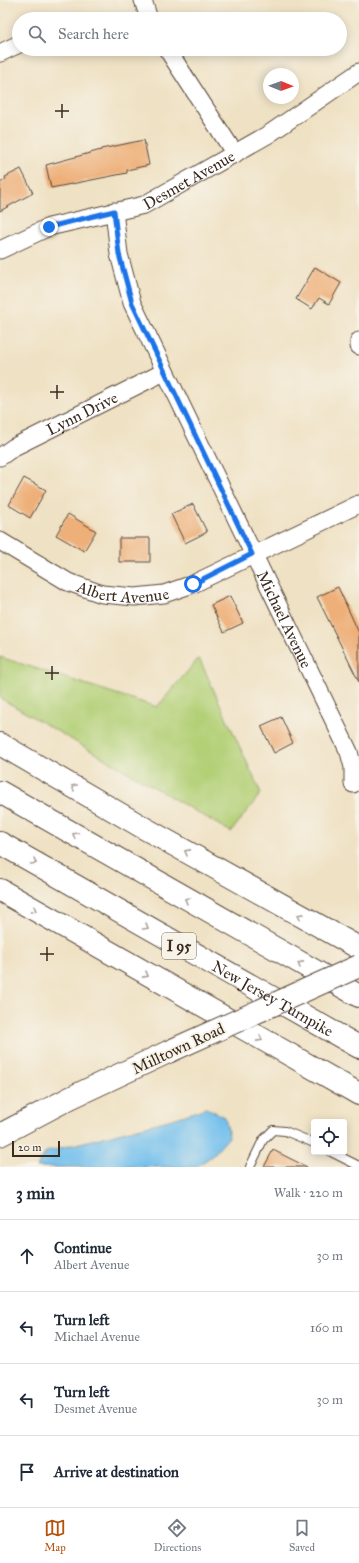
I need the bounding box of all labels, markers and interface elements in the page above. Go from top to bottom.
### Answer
search box [12,12,347,56]
icon: search [26,23,48,45]
text: Search here [58,25,129,43]
north arrow [263,68,299,104]
street label: Desmet Avenue [140,146,238,214]
route end [40,218,58,236]
street label: Lynn Drive [43,388,121,439]
street label: Michael Avenue [253,568,316,671]
route start [184,575,202,593]
street label: Albert Avenue [73,577,172,607]
one-way arrow [71,785,78,792]
one-way arrow [71,833,79,840]
one-way arrow [184,849,191,857]
one-way arrow [30,858,37,865]
one-way arrow [184,897,191,904]
one-way arrow [30,905,37,912]
one-way arrow [297,913,304,920]
one-way arrow [142,923,149,930]
road number: I 95 [162,933,196,959]
street label: New Jersey Turnpike [209,957,337,1041]
one-way arrow [297,961,304,969]
one-way arrow [142,970,149,977]
street label: Milltown Road [129,1019,228,1078]
one-way arrow [255,1034,263,1041]
map controls [311,1119,347,1155]
button: locate [311,1119,347,1155]
scale bar [12,1139,60,1158]
text: 20 m [18,1141,41,1154]
text: 3 min [16,1183,55,1204]
text: Walk · 220 m [274,1185,343,1201]
text: Continue [54,1239,112,1257]
icon: ahead [16,1245,38,1267]
text: 30 m [317,1248,343,1264]
text: Albert Avenue [54,1257,129,1273]
text: Turn left [54,1311,110,1329]
icon: left [16,1317,38,1339]
text: 160 m [310,1320,343,1336]
text: Michael Avenue [54,1329,140,1345]
text: Turn left [54,1383,110,1401]
icon: left [16,1389,38,1411]
text: 30 m [317,1392,343,1408]
text: Desmet Avenue [54,1401,137,1417]
icon: arrive [16,1461,38,1483]
text: Arrive at destination [54,1463,179,1481]
tab: Map [44,1517,66,1554]
tab: Directions [154,1517,201,1554]
tab: Saved [289,1517,315,1554]

